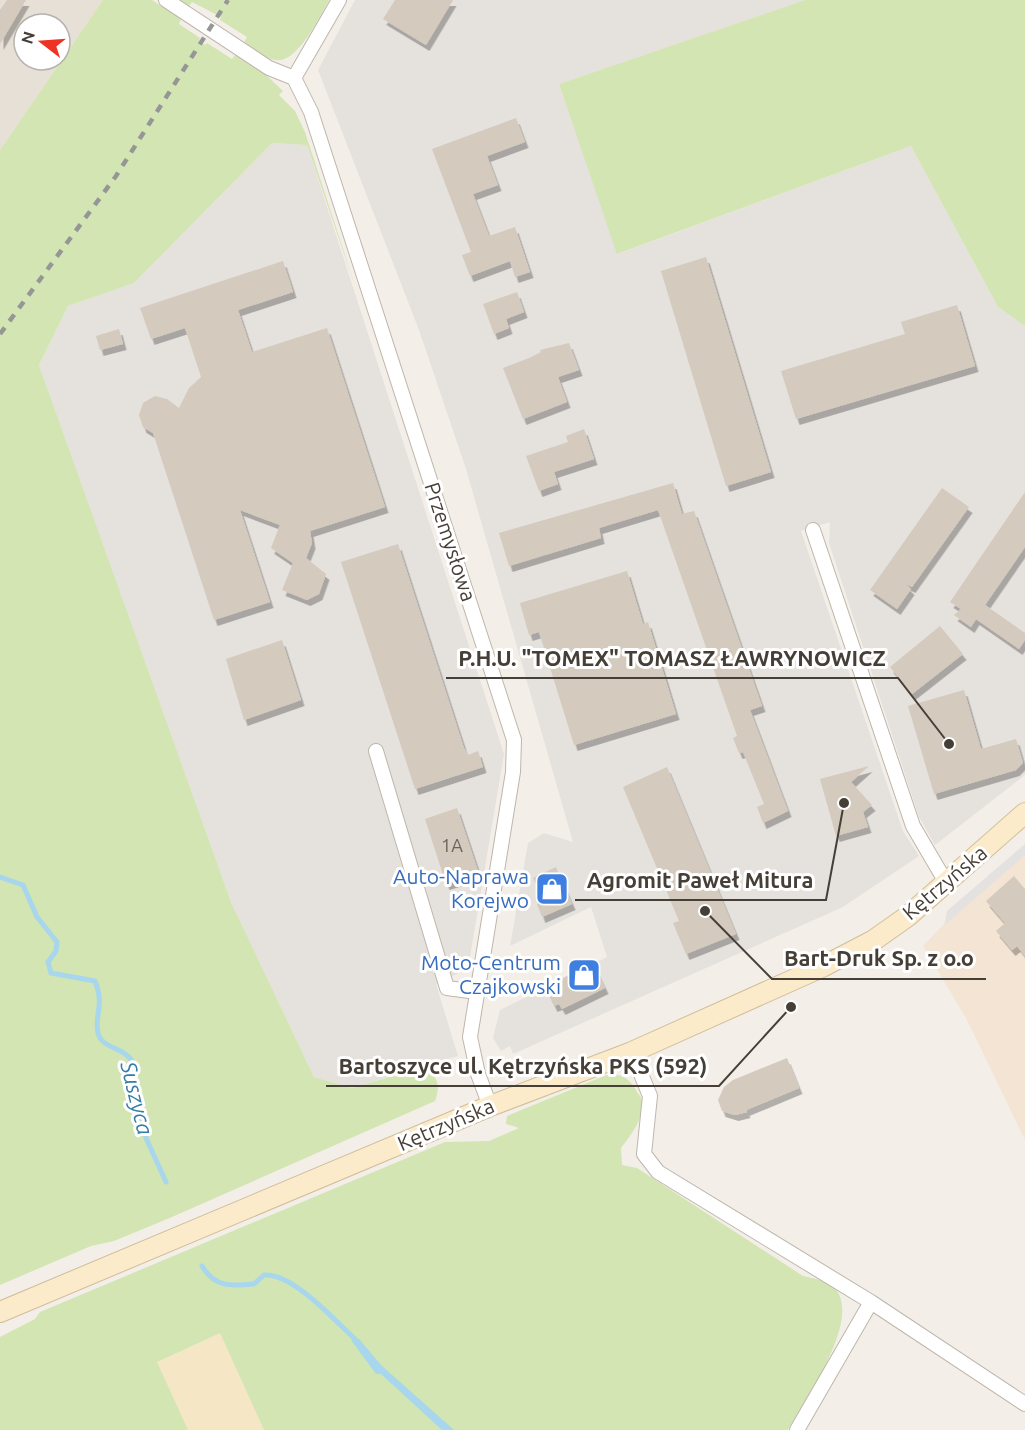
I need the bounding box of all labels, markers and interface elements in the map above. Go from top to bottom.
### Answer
north arrow [12,12,72,72]
text: N [17,29,38,46]
street label: Przemysłowa [420,479,482,604]
callout: P.H.U. "TOMEX" TOMASZ ŁAWRYNOWICZ [446,638,898,678]
text: P.H.U. "TOMEX" TOMASZ ŁAWRYNOWICZ [458,645,886,670]
house number: 1A [441,835,463,855]
street label: Kętrzyńska [897,840,991,924]
callout: Agromit Paweł Mitura [575,860,826,900]
place label: Auto-Naprawa Korejwo [393,864,529,912]
text: Agromit Paweł Mitura [587,867,813,892]
shop icon: Auto-Naprawa Korejwo [534,871,570,907]
callout: Bart-Druk Sp. z o.o [772,939,986,979]
text: Bart-Druk Sp. z o.o [784,945,974,970]
place label: Moto-Centrum Czajkowski [421,950,561,998]
shop icon: Moto-Centrum Czajkowski [566,957,602,993]
callout: Bartoszyce ul. Kętrzyńska PKS (592) [326,1046,719,1086]
text: Bartoszyce ul. Kętrzyńska PKS (592) [339,1053,707,1079]
water label: Suszyca [116,1058,159,1137]
street label: Kętrzyńska [394,1093,498,1155]

